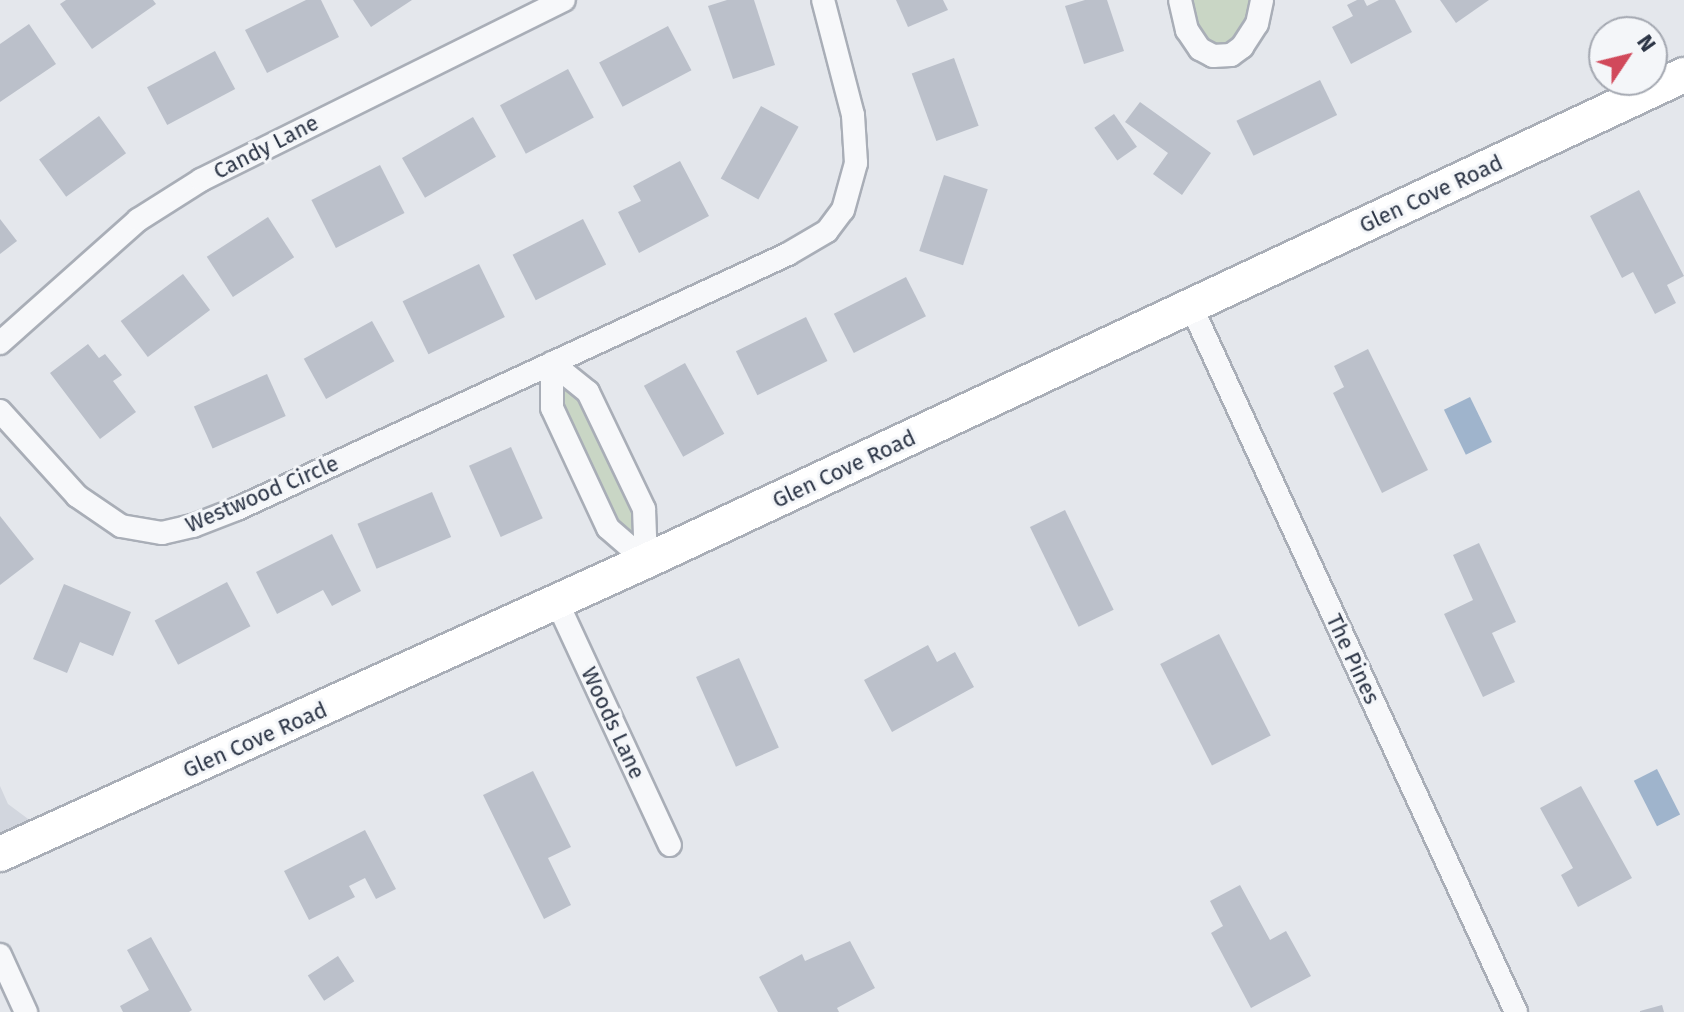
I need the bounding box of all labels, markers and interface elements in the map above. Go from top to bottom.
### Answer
north arrow [1588,16,1668,96]
text: N [1631,29,1662,57]
street label: Candy Lane [209,109,323,185]
street label: Glen Cove Road [1355,149,1507,239]
street label: Glen Cove Road [768,424,920,514]
street label: Westwood Circle [181,450,343,538]
street label: The Pines [1321,610,1385,708]
street label: Woods Lane [576,663,650,783]
street label: Glen Cove Road [179,696,331,784]

